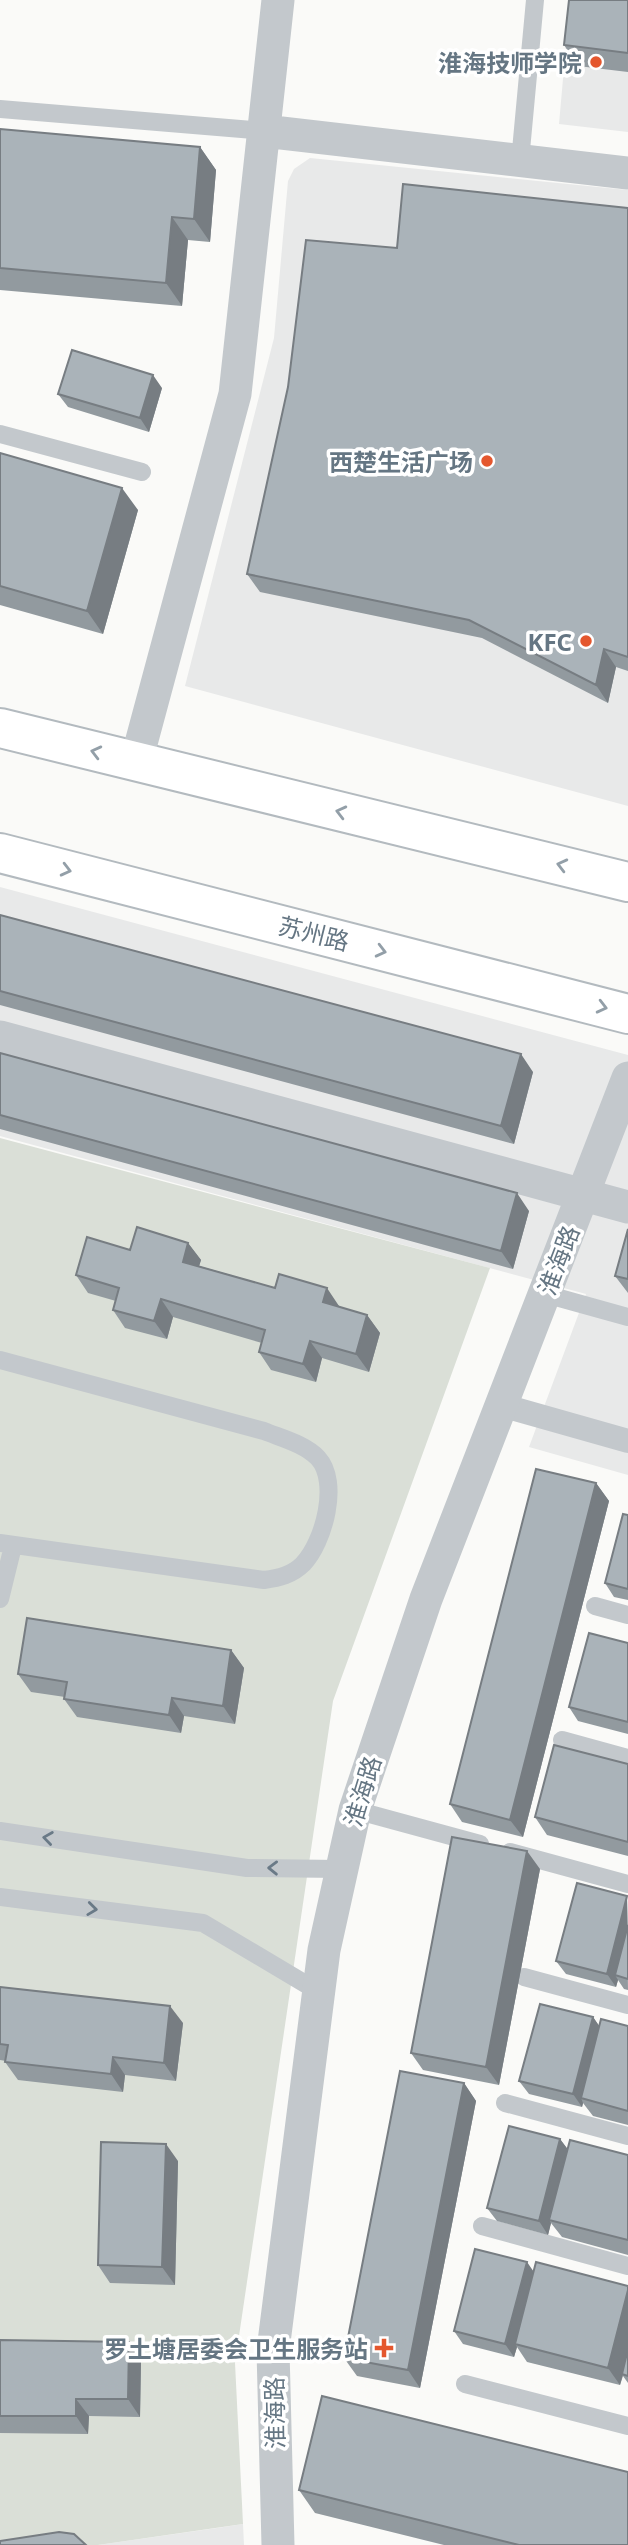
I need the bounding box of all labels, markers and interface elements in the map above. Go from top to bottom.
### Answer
place label: 淮海技师学院 [438,46,582,79]
marker: 淮海技师学院 [588,54,604,70]
place label: 西楚生活广场 [329,445,473,478]
marker: 西楚生活广场 [479,453,495,469]
place label: KFC [527,625,572,658]
marker: KFC [578,633,594,649]
one-way arrow [90,746,102,760]
one-way arrow [335,806,347,820]
one-way arrow [556,859,568,873]
one-way arrow [60,862,72,876]
street label: 苏州路 [275,908,353,958]
one-way arrow [375,943,387,957]
one-way arrow [596,999,608,1013]
street label: 淮海路 [530,1220,586,1300]
street label: 淮海路 [336,1752,388,1830]
one-way arrow [42,1831,54,1846]
one-way arrow [267,1860,278,1876]
one-way arrow [86,1902,98,1917]
place label: 罗土塘居委会卫生服务站 [104,2332,368,2365]
marker: 罗土塘居委会卫生服务站 [374,2338,394,2358]
street label: 淮海路 [257,2377,291,2449]

